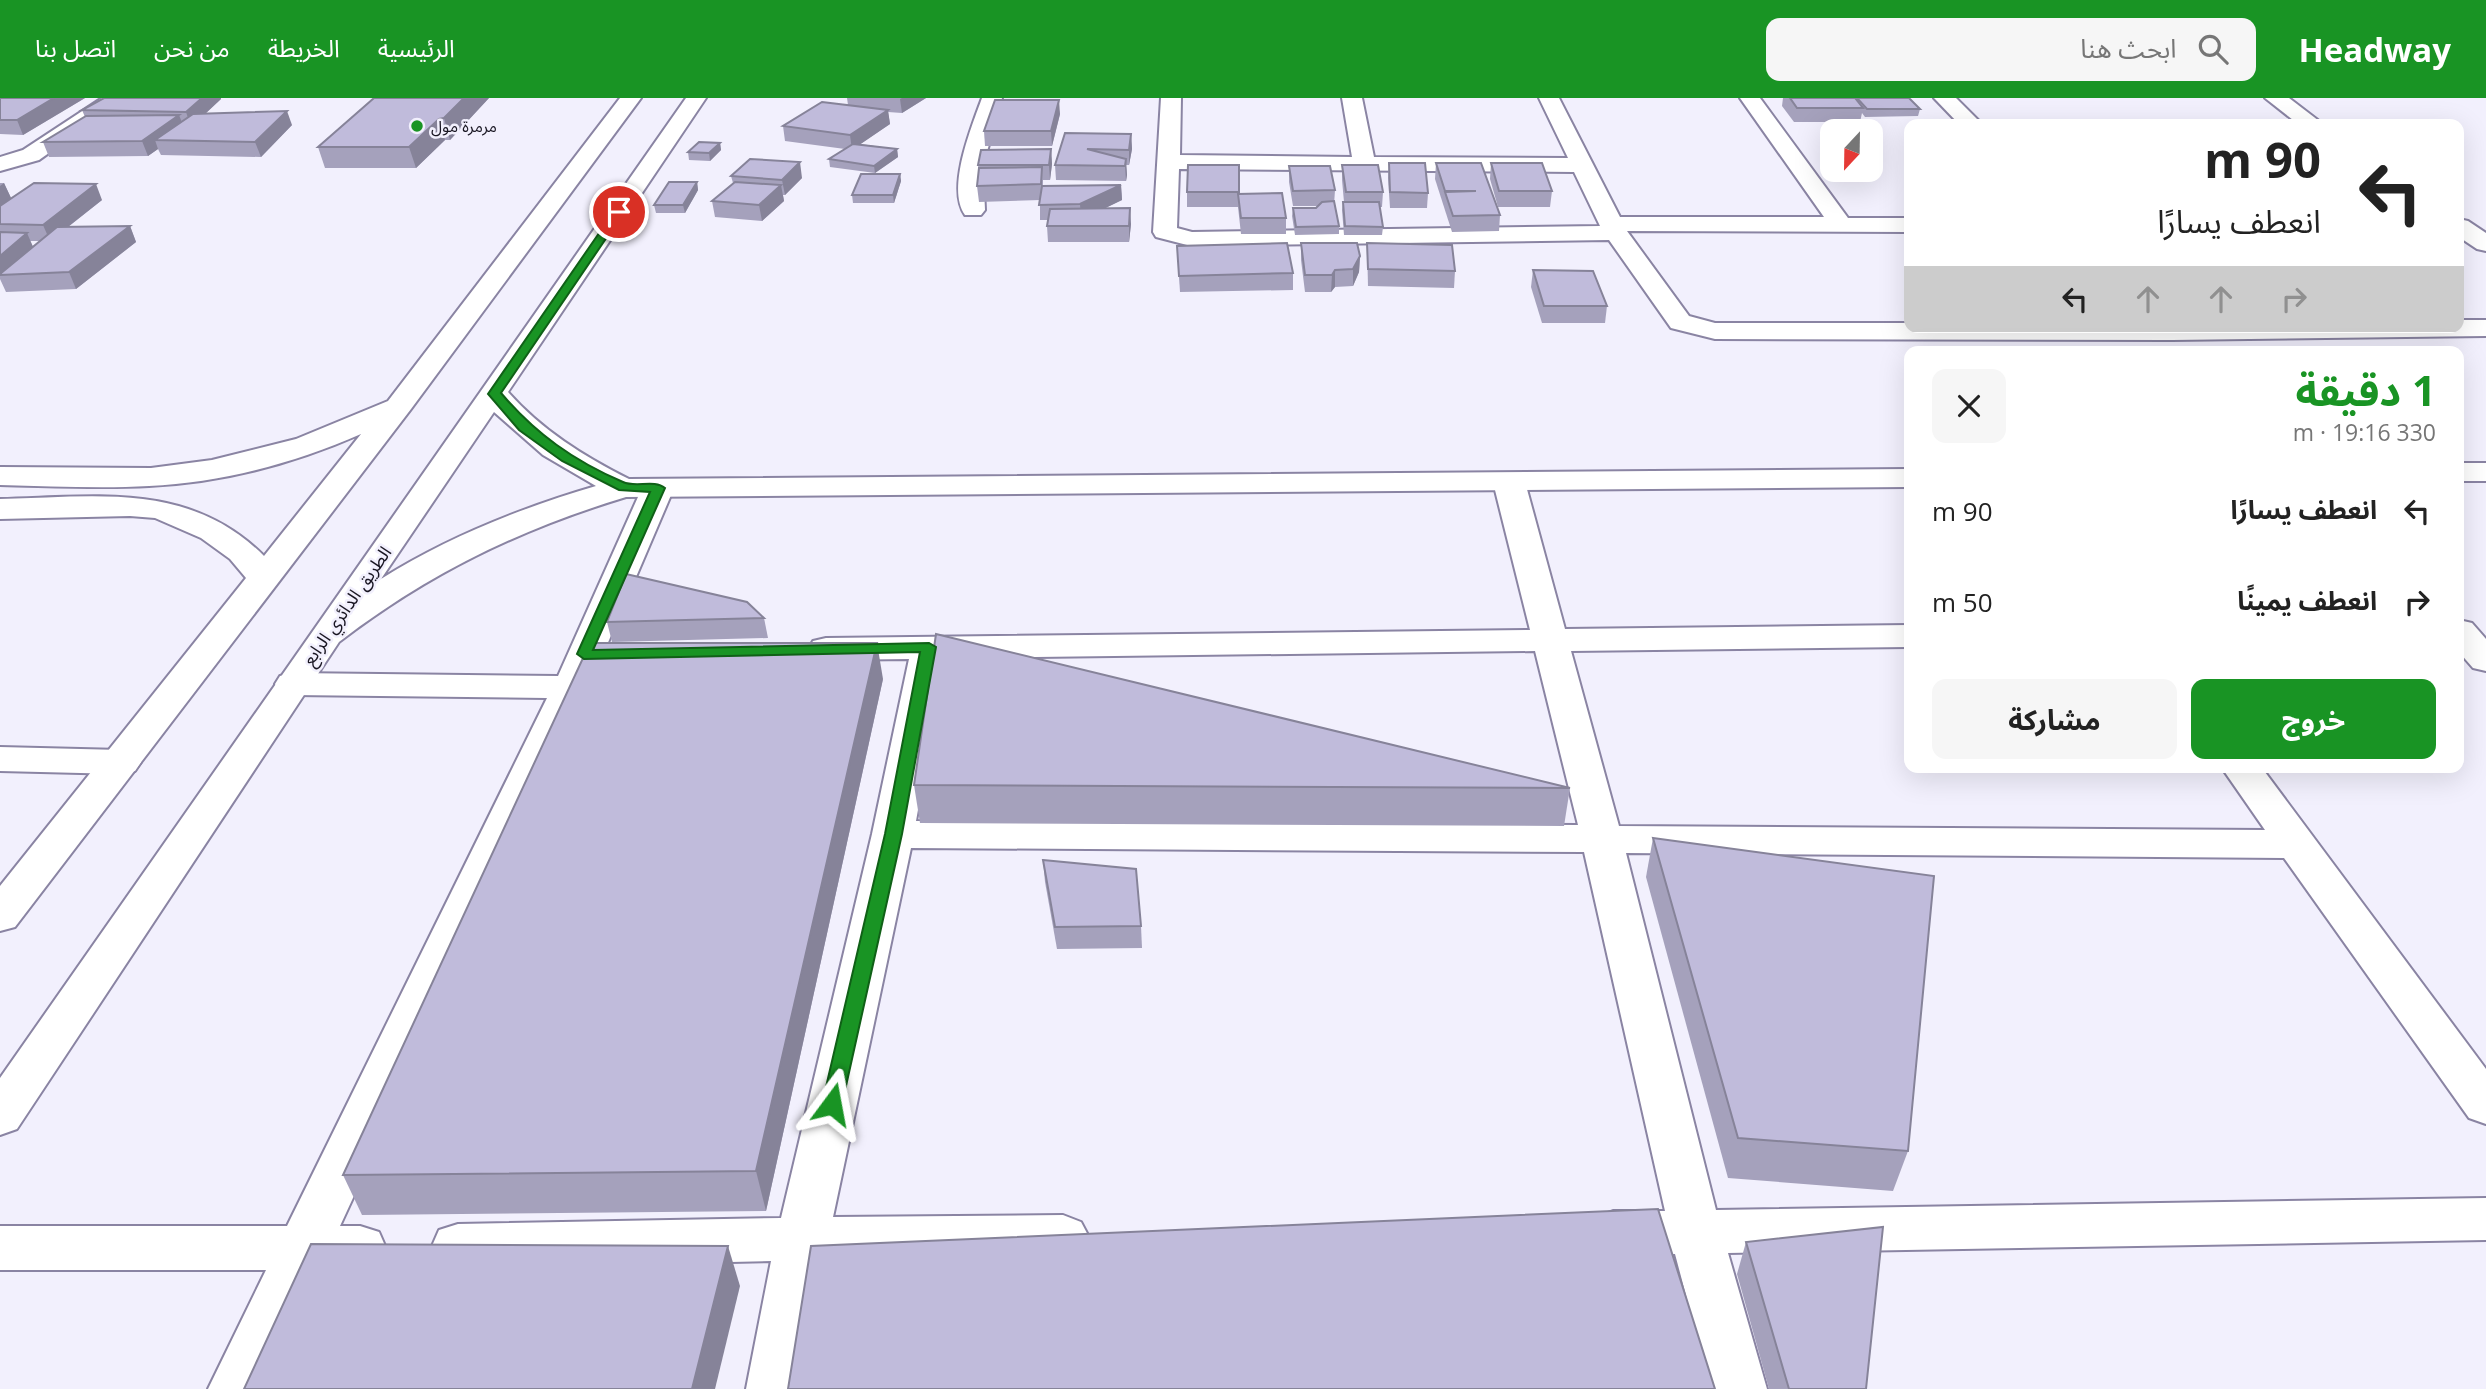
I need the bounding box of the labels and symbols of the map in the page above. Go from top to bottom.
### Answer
place label: مرمرة مول [431,115,497,137]
marker: مرمرة مول [409,118,425,134]
north arrow [1820,119,1883,182]
pin [589,182,649,242]
street label: الطريق الدائري الرابع [296,541,399,672]
position arrow [795,1067,869,1141]

